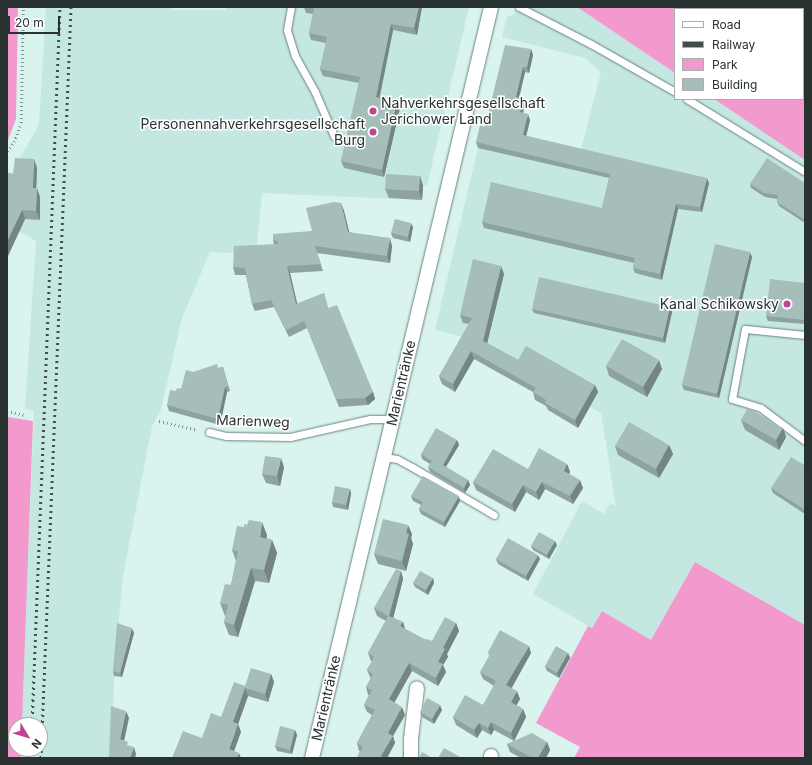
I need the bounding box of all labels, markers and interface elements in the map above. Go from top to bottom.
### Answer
scale bar [10,8,62,34]
legend [674,8,804,100]
text: 20 m [15,15,44,30]
text: Road [712,17,741,32]
text: Railway [712,37,755,52]
text: Park [712,57,738,72]
text: Building [712,77,757,92]
place label: Nahverkehrsgesellschaft Jerichower Land [381,95,545,128]
marker: Nahverkehrsgesellschaft Jerichower Land [368,106,378,116]
place label: Personennahverkehrsgesellschaft Burg [140,116,365,148]
marker: Personennahverkehrsgesellschaft Burg [368,127,378,137]
place label: Kanal Schikowsky [660,296,779,312]
marker: Kanal Schikowsky [782,299,792,309]
street label: Marientränke [383,339,419,427]
street label: Marienweg [216,411,290,431]
street label: Marientränke [308,654,344,742]
north arrow [8,717,48,757]
text: N [29,736,45,751]

